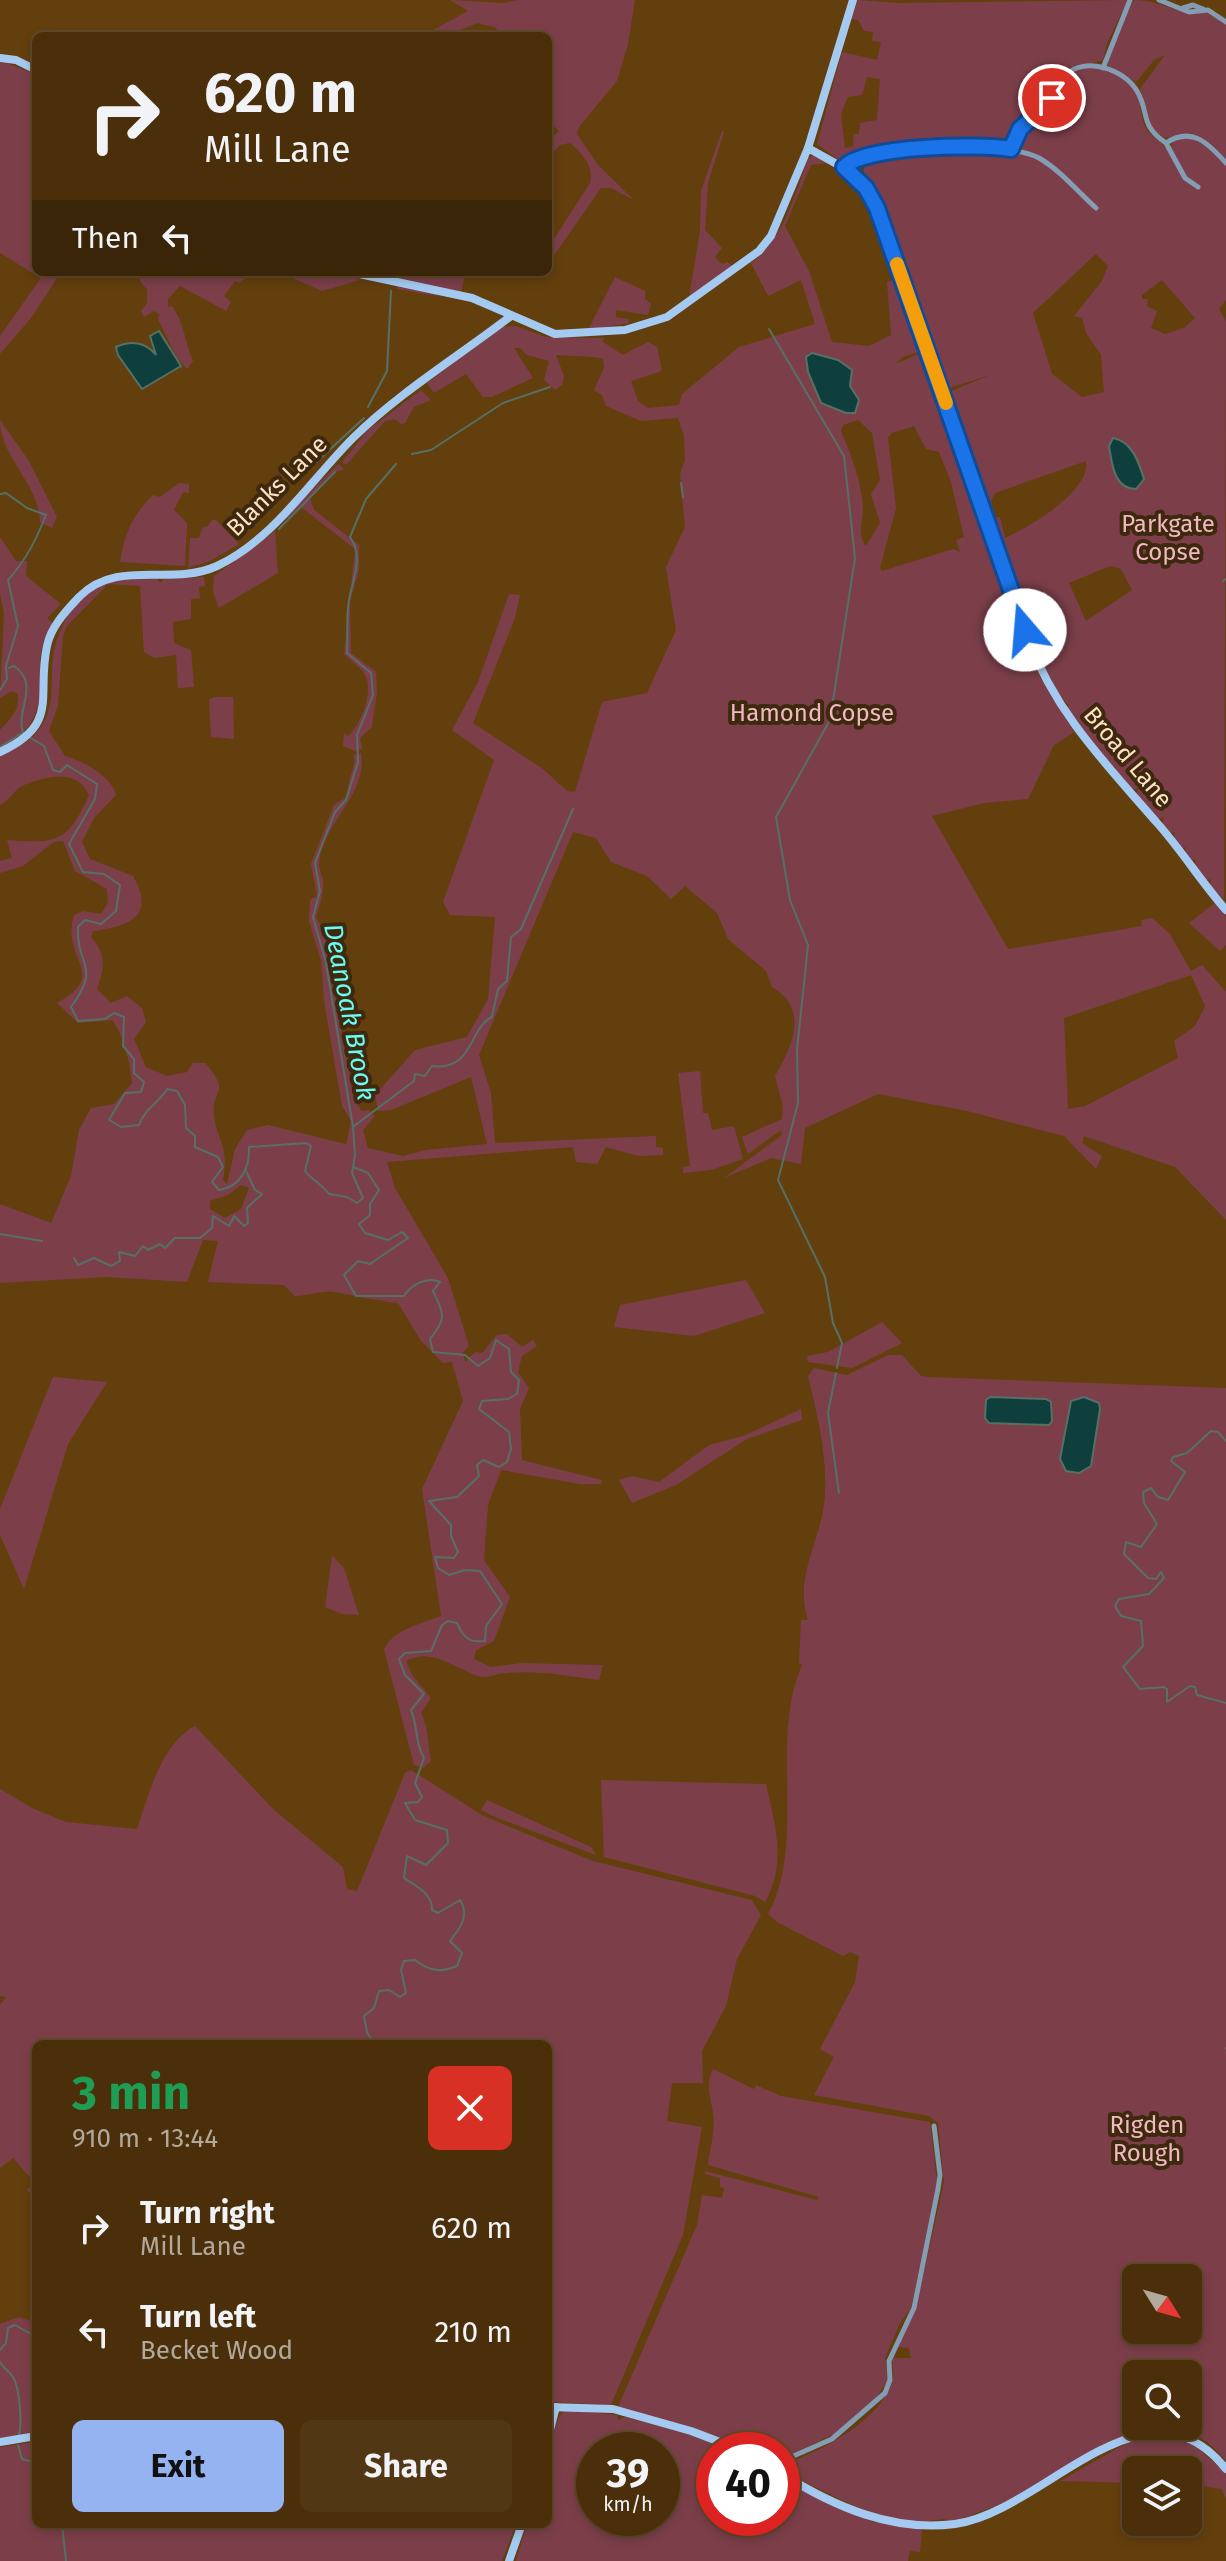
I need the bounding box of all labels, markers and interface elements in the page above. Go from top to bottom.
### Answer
text: 620 m [204,60,357,127]
icon: right [72,64,176,168]
pin [1018,64,1086,132]
icon: arrive [1030,76,1074,120]
text: Mill Lane [204,128,351,172]
icon: left [155,216,199,260]
text: Then [72,220,139,256]
street label: Blanks Lane [221,430,333,542]
park label: Parkgate Copse [1121,510,1215,566]
position arrow [983,588,1067,672]
park label: Hamond Copse [730,699,894,727]
street label: Broad Lane [1078,701,1178,813]
water label: Deanoak Brook [317,921,382,1103]
text: 3 min [72,2064,190,2122]
button: close [428,2066,512,2150]
park label: Rigden Rough [1110,2111,1184,2167]
text: 910 m · 13:44 [72,2123,218,2154]
text: Turn right [140,2195,275,2231]
icon: right [72,2206,116,2250]
text: 620 m [431,2210,512,2246]
text: Mill Lane [140,2231,246,2262]
north arrow [1122,2264,1202,2344]
map controls [1122,2264,1202,2536]
text: Turn left [140,2299,256,2335]
icon: left [72,2310,116,2354]
text: 210 m [435,2314,512,2350]
text: Becket Wood [140,2335,293,2366]
button: search [1122,2360,1202,2440]
button: Exit [72,2420,284,2512]
button: Share [300,2420,512,2512]
speed limit sign: 40 [696,2432,800,2536]
text: 39 [607,2450,649,2498]
button: layers [1122,2456,1202,2536]
text: km/h [603,2492,653,2516]

